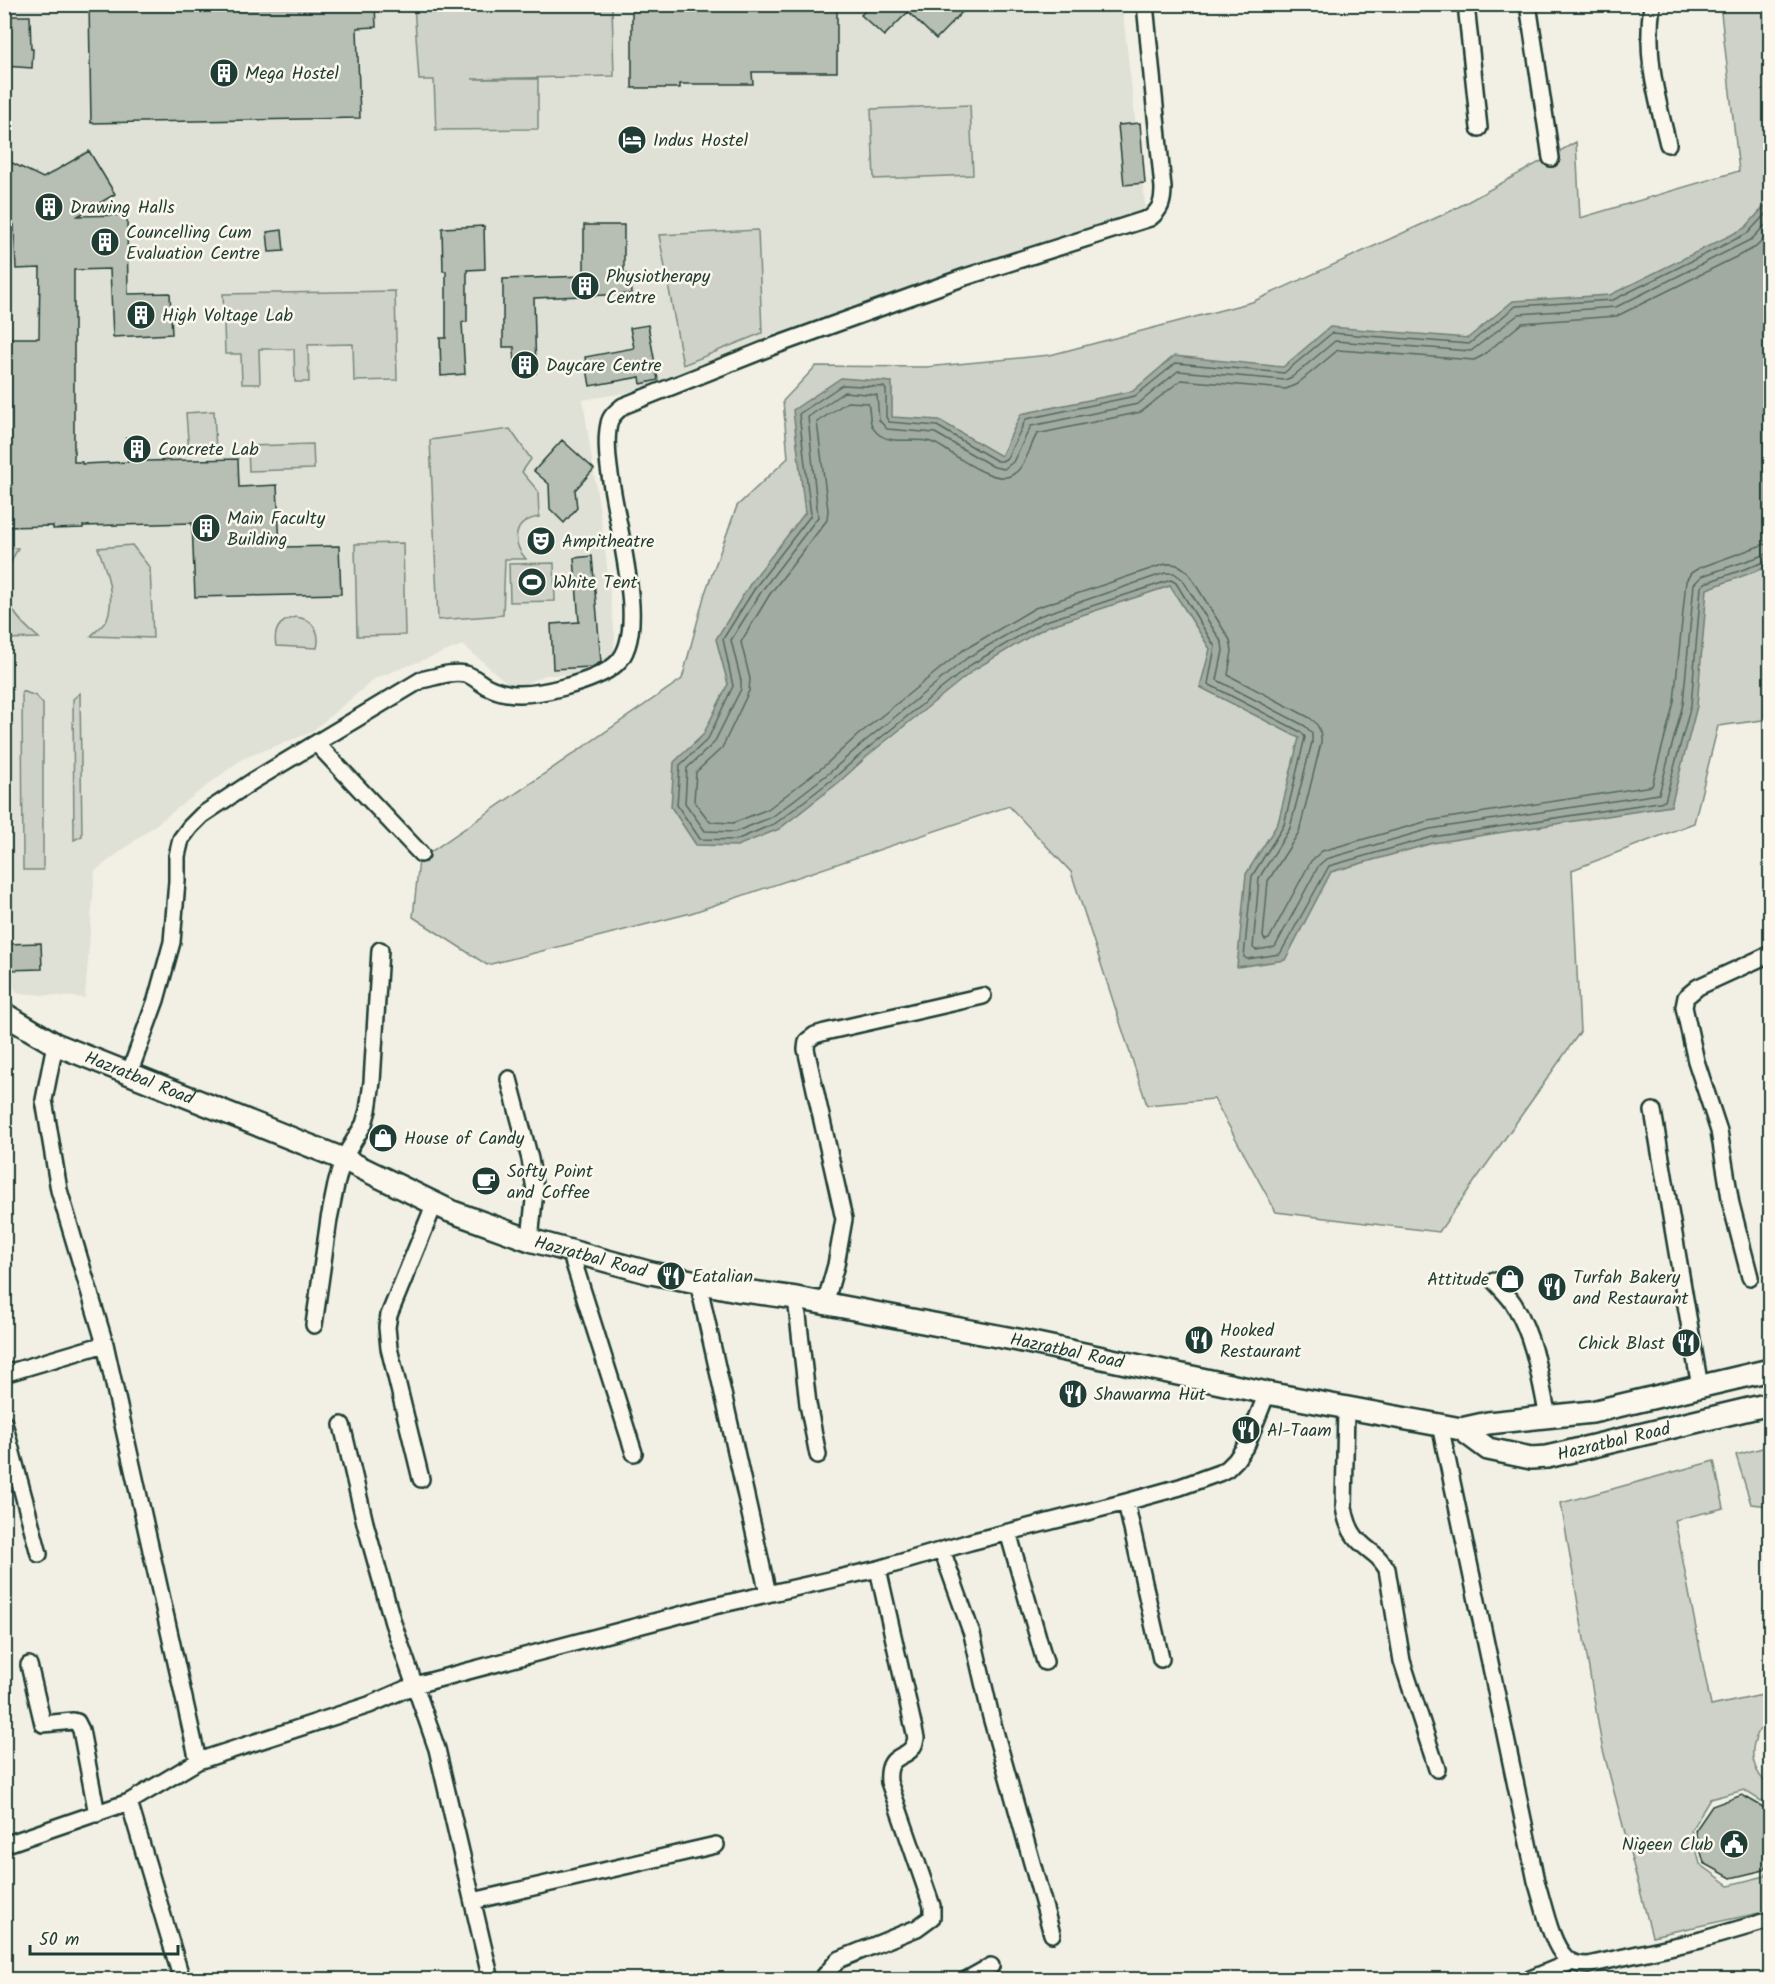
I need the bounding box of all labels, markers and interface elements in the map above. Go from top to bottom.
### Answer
building icon: Mega Hostel [208,57,240,89]
place label: Mega Hostel [245,60,339,89]
hotel icon: Indus Hostel [616,124,648,156]
place label: Indus Hostel [653,127,749,156]
building icon: Drawing Halls [33,191,65,223]
place label: Drawing Halls [70,194,175,223]
place label: Councelling Cum Evaluation Centre [126,219,260,269]
building icon: Councelling Cum Evaluation Centre [89,226,121,258]
place label: Physiotherapy Centre [606,263,711,313]
building icon: Physiotherapy Centre [569,270,601,302]
building icon: High Voltage Lab [125,299,157,331]
place label: High Voltage Lab [162,302,293,331]
building icon: Daycare Centre [509,349,541,381]
place label: Daycare Centre [546,352,662,381]
building icon: Concrete Lab [121,433,153,465]
place label: Concrete Lab [158,436,259,465]
place label: Main Faculty Building [227,505,326,555]
building icon: Main Faculty Building [190,512,222,544]
theatre icon: Ampitheatre [525,525,557,557]
place label: Ampitheatre [562,528,654,557]
sports icon: White Tent [516,566,548,598]
place label: White Tent [553,569,639,598]
street label: Hazratbal Road [80,1044,199,1114]
shop icon: House of Candy [367,1122,399,1154]
place label: House of Candy [404,1125,525,1154]
place label: Softy Point and Coffee [507,1158,594,1208]
cafe icon: Softy Point and Coffee [470,1165,502,1197]
street label: Hazratbal Road [531,1229,651,1287]
restaurant icon: Eatalian [655,1260,687,1292]
place label: Eatalian [692,1263,753,1292]
shop icon: Attitude [1494,1263,1526,1295]
place label: Turfah Bakery and Restaurant [1573,1264,1690,1314]
place label: Attitude [1427,1266,1489,1295]
restaurant icon: Turfah Bakery and Restaurant [1536,1271,1568,1303]
place label: Hooked Restaurant [1220,1317,1302,1367]
restaurant icon: Hooked Restaurant [1183,1324,1215,1356]
street label: Hazratbal Road [1008,1326,1127,1378]
restaurant icon: Chick Blast [1670,1327,1702,1359]
place label: Chick Blast [1578,1330,1666,1359]
restaurant icon: Shawarma Hut [1057,1378,1089,1410]
place label: Shawarma Hut [1094,1381,1207,1410]
restaurant icon: Al-Taam [1230,1414,1262,1446]
street label: Hazratbal Road [1554,1415,1674,1470]
place label: Al-Taam [1267,1417,1331,1446]
public building icon: Nigeen Club [1718,1828,1750,1860]
place label: Nigeen Club [1622,1831,1714,1860]
scale bar [30,1918,178,1956]
text: 50 m [39,1926,79,1955]

